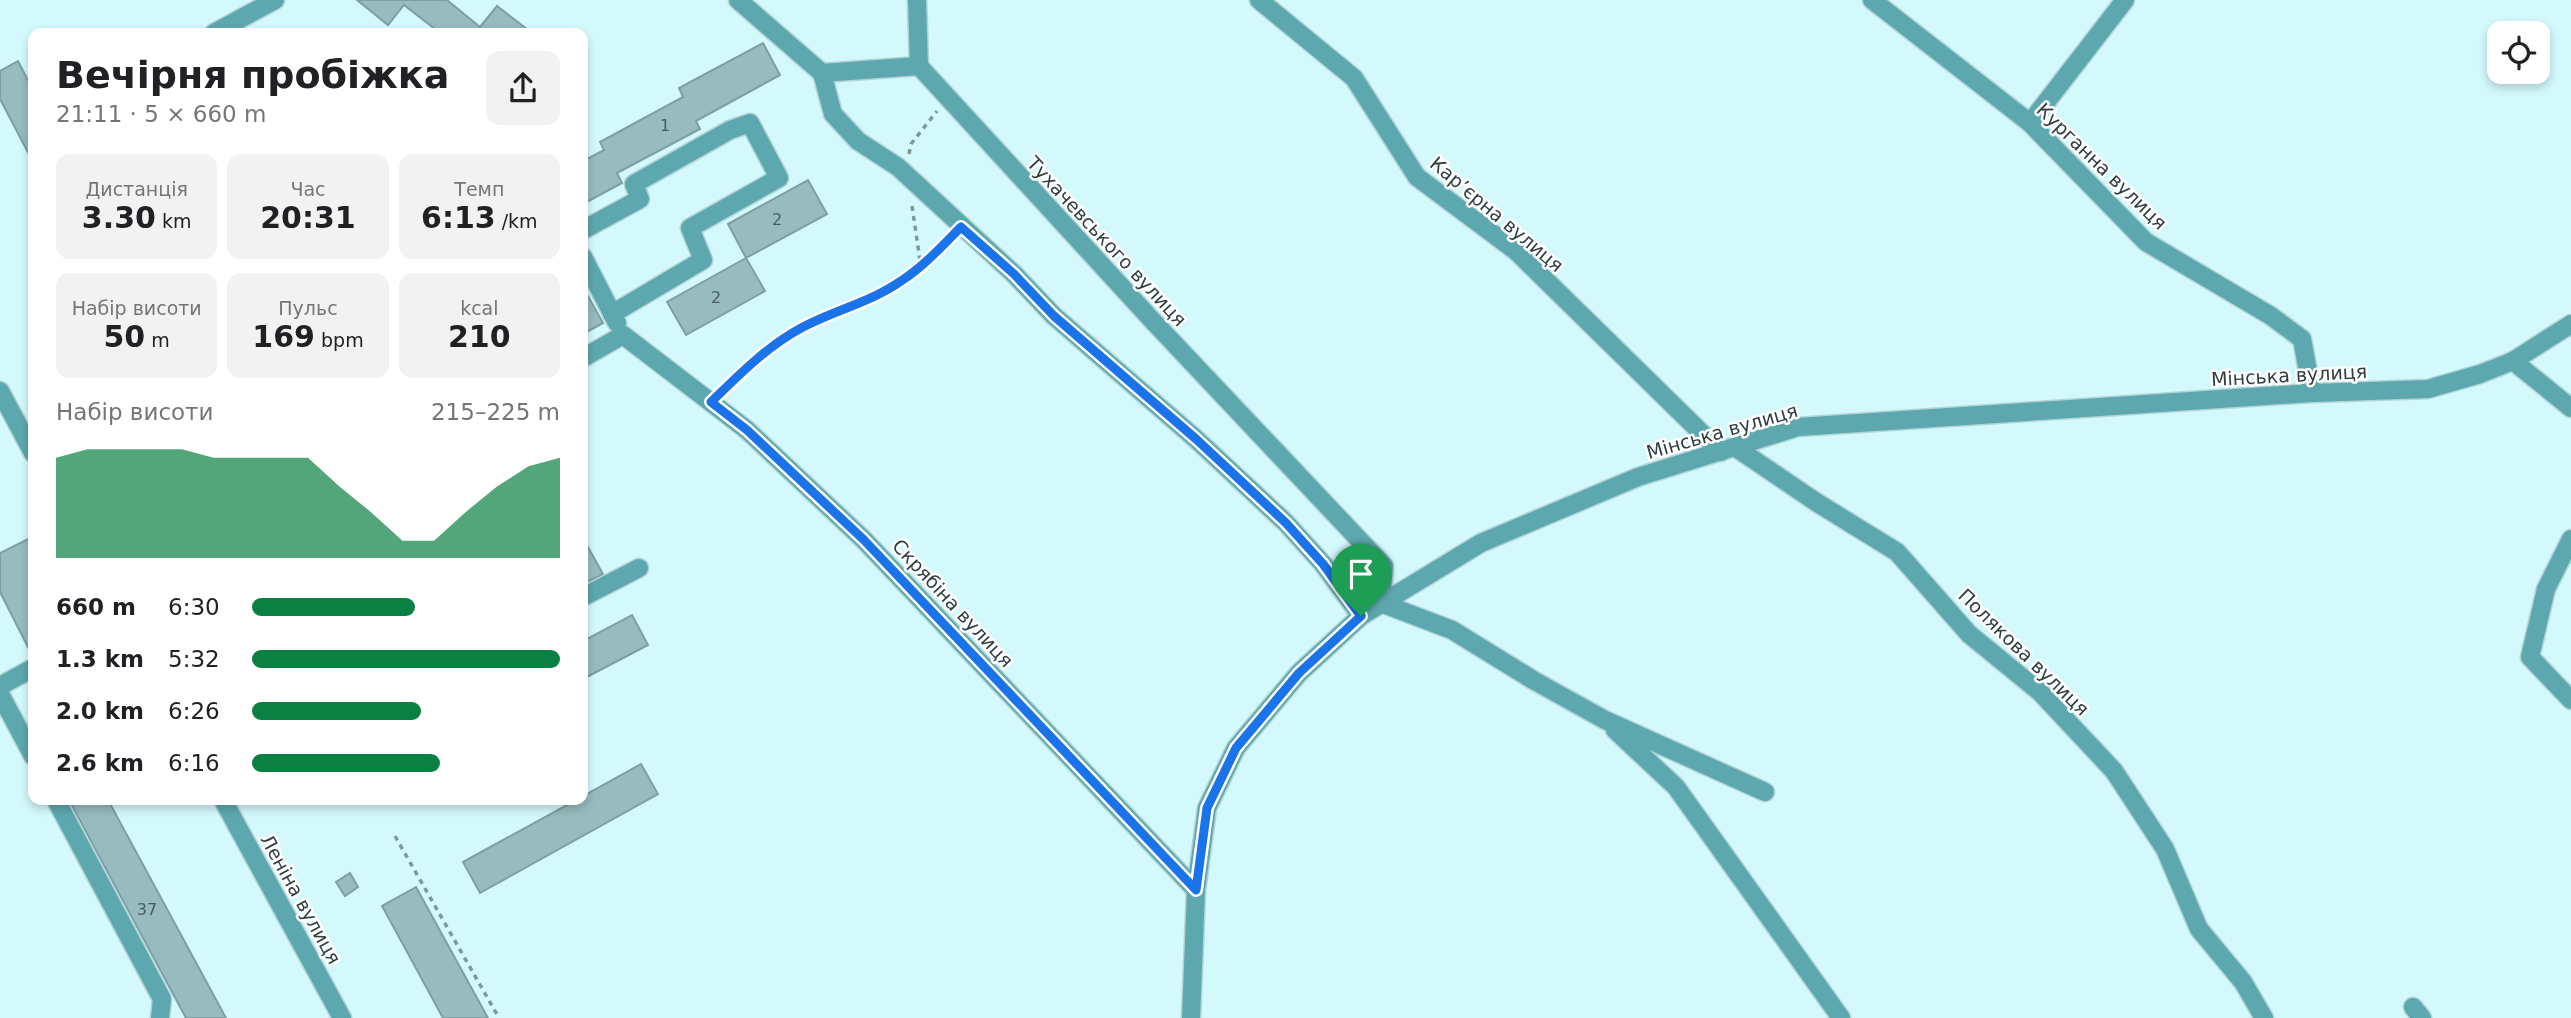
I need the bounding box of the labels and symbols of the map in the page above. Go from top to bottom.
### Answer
street label: Курганна вулиця [2032,98,2172,234]
house number: 1 [660,116,670,135]
street label: Тухачевського вулиця [1022,151,1191,330]
street label: Кар’єрна вулиця [1426,152,1568,276]
house number: 2 [772,210,782,229]
house number: 2 [711,288,721,307]
street label: Мінська вулиця [2210,360,2368,390]
street label: Мінська вулиця [1644,399,1800,463]
street label: Скрябіна вулиця [888,535,1018,671]
pin [1331,544,1391,616]
street label: Полякова вулиця [1954,584,2094,720]
street label: Леніна вулиця [256,830,346,968]
house number: 37 [137,900,157,919]

